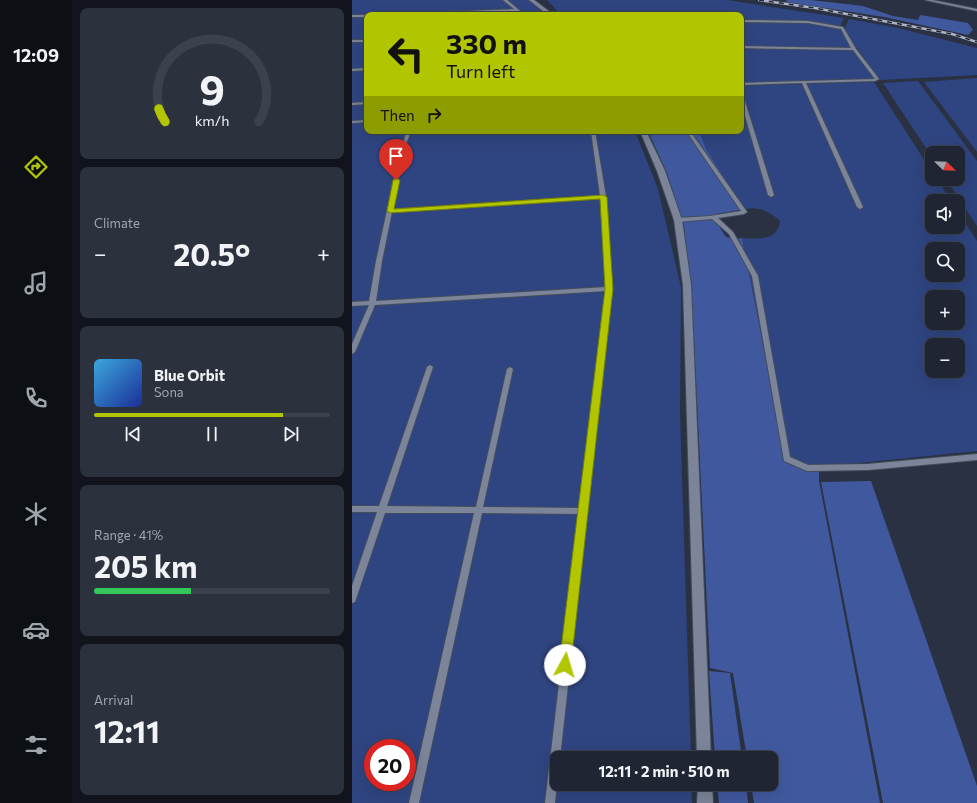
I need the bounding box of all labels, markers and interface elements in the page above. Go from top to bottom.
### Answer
text: 330 m [446,26,527,60]
icon: left [380,28,432,80]
text: 12:09 [13,44,59,66]
text: Turn left [446,60,515,82]
text: 9 [199,62,225,113]
icon: right [423,104,445,126]
text: Then [380,106,415,124]
text: km/h [195,110,229,128]
pin [379,139,413,180]
icon: arrive [385,145,407,167]
north arrow [925,146,965,186]
map controls [925,146,965,378]
icon: directions [22,153,50,181]
button: sound [925,194,965,234]
text: Climate [94,215,140,231]
text: 20.5° [173,235,250,272]
text: − [94,240,107,267]
text: + [317,240,330,267]
button: search [925,242,965,282]
icon: music [22,269,50,297]
button: + [925,290,965,330]
button: − [925,338,965,378]
text: Blue Orbit [154,366,225,384]
icon: phone [22,384,50,412]
text: Sona [154,384,184,400]
icon: previous [122,423,144,445]
icon: pause [201,423,223,445]
icon: next [280,423,302,445]
icon: climate [22,500,50,528]
text: Range · 41% [94,527,163,543]
text: 205 km [94,547,197,584]
icon: car [22,616,50,644]
position arrow [544,644,586,686]
text: Arrival [94,692,133,708]
text: 12:11 [94,712,160,749]
icon: filters [22,731,50,759]
speed limit sign: 20 [364,739,416,791]
text: 12:11 · 2 min · 510 m [598,762,730,780]

